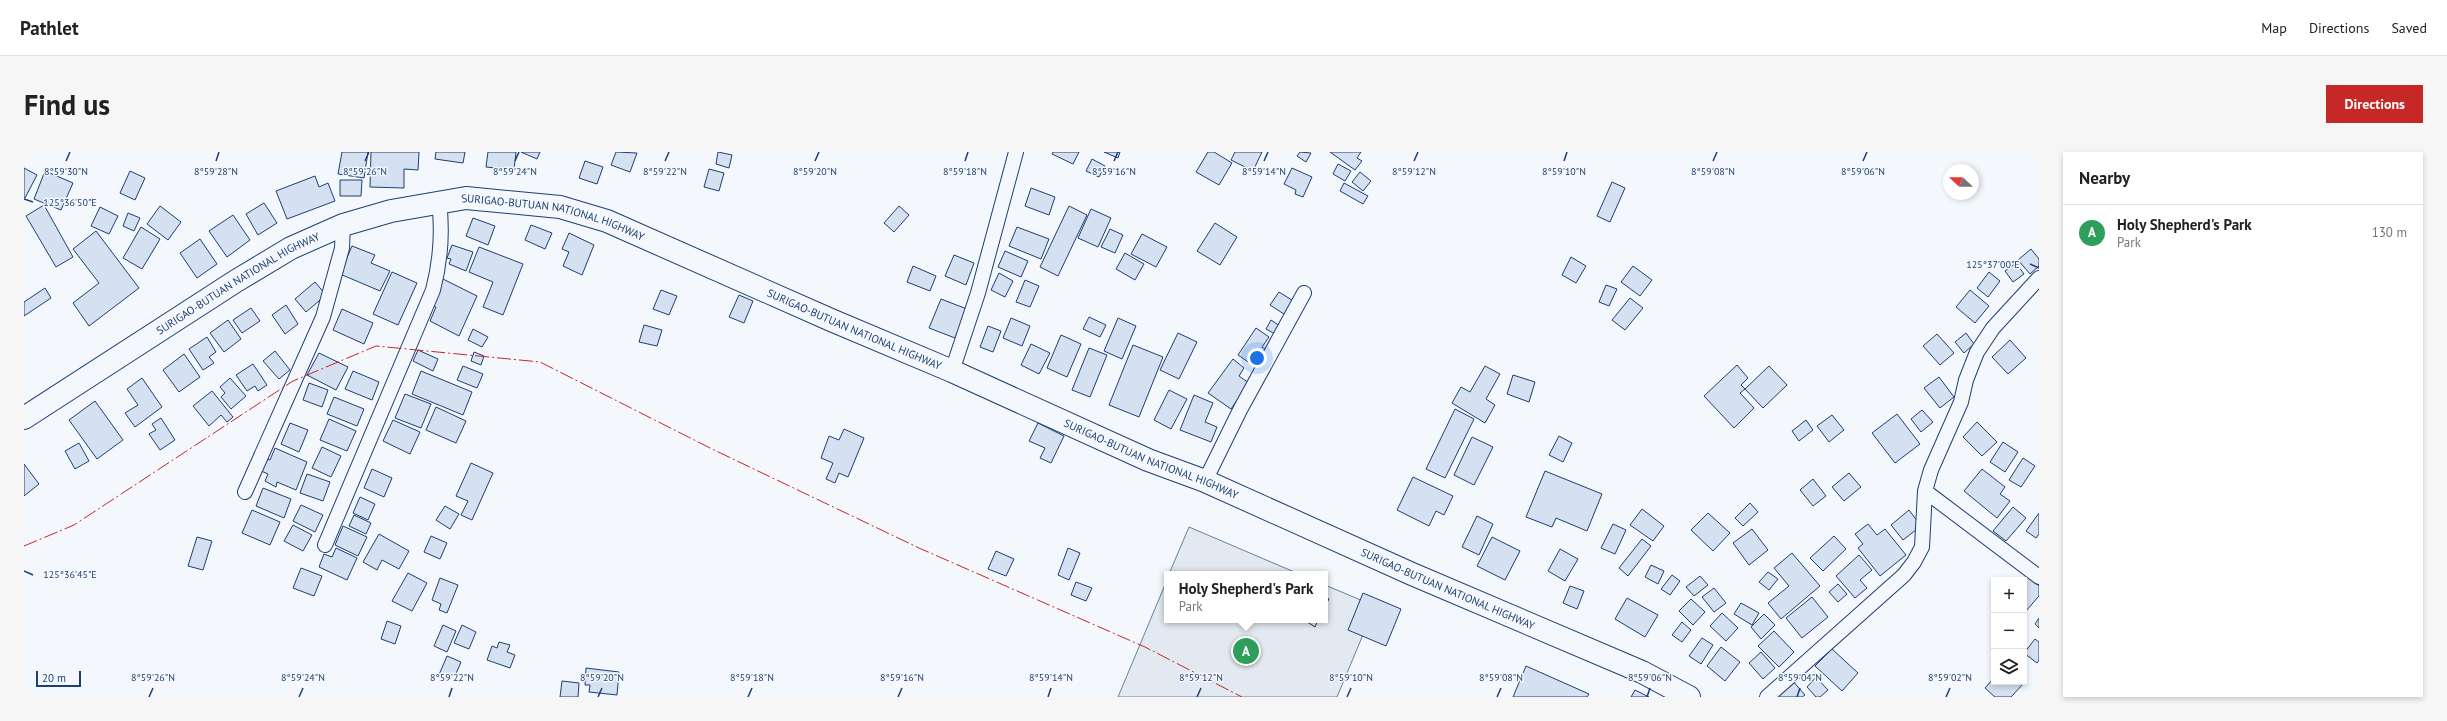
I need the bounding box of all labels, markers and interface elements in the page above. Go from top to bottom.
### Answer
text: Pathlet [20,16,79,40]
text: Map [2261,19,2287,37]
text: Directions [2309,19,2369,37]
text: Saved [2391,19,2427,37]
button: Directions [2326,85,2423,123]
text: Find us [24,86,110,123]
north arrow [1943,164,1979,200]
text: 8°59'30"N [44,165,88,178]
text: 8°59'28"N [194,165,238,178]
text: 8°59'26"N [343,165,387,178]
text: 8°59'24"N [493,165,537,178]
text: 8°59'22"N [643,165,687,178]
text: 8°59'20"N [793,165,837,178]
text: 8°59'18"N [943,165,987,178]
text: 8°59'16"N [1092,165,1136,178]
text: 8°59'14"N [1242,165,1286,178]
text: 8°59'12"N [1392,165,1436,178]
text: 8°59'10"N [1542,165,1586,178]
text: 8°59'08"N [1691,165,1735,178]
text: 8°59'06"N [1841,165,1885,178]
text: Nearby [2079,167,2130,189]
street label: SURIGAO-BUTUAN NATIONAL HIGHWAY [460,191,647,244]
text: 125°36'50"E [43,196,97,209]
text: Holy Shepherd's Park [2117,215,2252,234]
text: A [2088,224,2096,241]
text: 130 m [2372,224,2407,241]
street label: SURIGAO-BUTUAN NATIONAL HIGHWAY [154,229,323,338]
text: Park [2117,234,2141,251]
text: 125°37'00"E [1966,258,2020,271]
street label: SURIGAO-BUTUAN NATIONAL HIGHWAY [765,286,944,373]
your location [1247,348,1267,368]
street label: SURIGAO-BUTUAN NATIONAL HIGHWAY [1062,416,1241,502]
street label: SURIGAO-BUTUAN NATIONAL HIGHWAY [1359,545,1538,633]
text: 125°36'45"E [43,568,97,581]
popup [1164,571,1328,623]
map controls [1991,577,2027,685]
button: + [1991,577,2027,613]
text: Holy Shepherd's Park [1179,579,1313,598]
text: Park [1179,598,1203,615]
button: − [1991,613,2027,649]
pin: A [1233,636,1259,666]
button: layers [1991,649,2027,685]
scale bar [36,669,81,688]
text: 20 m [42,671,66,685]
text: 8°59'26"N [131,671,175,684]
text: 8°59'24"N [281,671,325,684]
text: 8°59'22"N [430,671,474,684]
text: 8°59'20"N [580,671,624,684]
text: 8°59'18"N [730,671,774,684]
text: 8°59'16"N [880,671,924,684]
text: 8°59'14"N [1029,671,1073,684]
text: 8°59'12"N [1179,671,1223,684]
text: 8°59'10"N [1329,671,1373,684]
text: 8°59'08"N [1479,671,1523,684]
text: 8°59'06"N [1628,671,1672,684]
text: 8°59'04"N [1778,671,1822,684]
text: 8°59'02"N [1928,671,1972,684]

